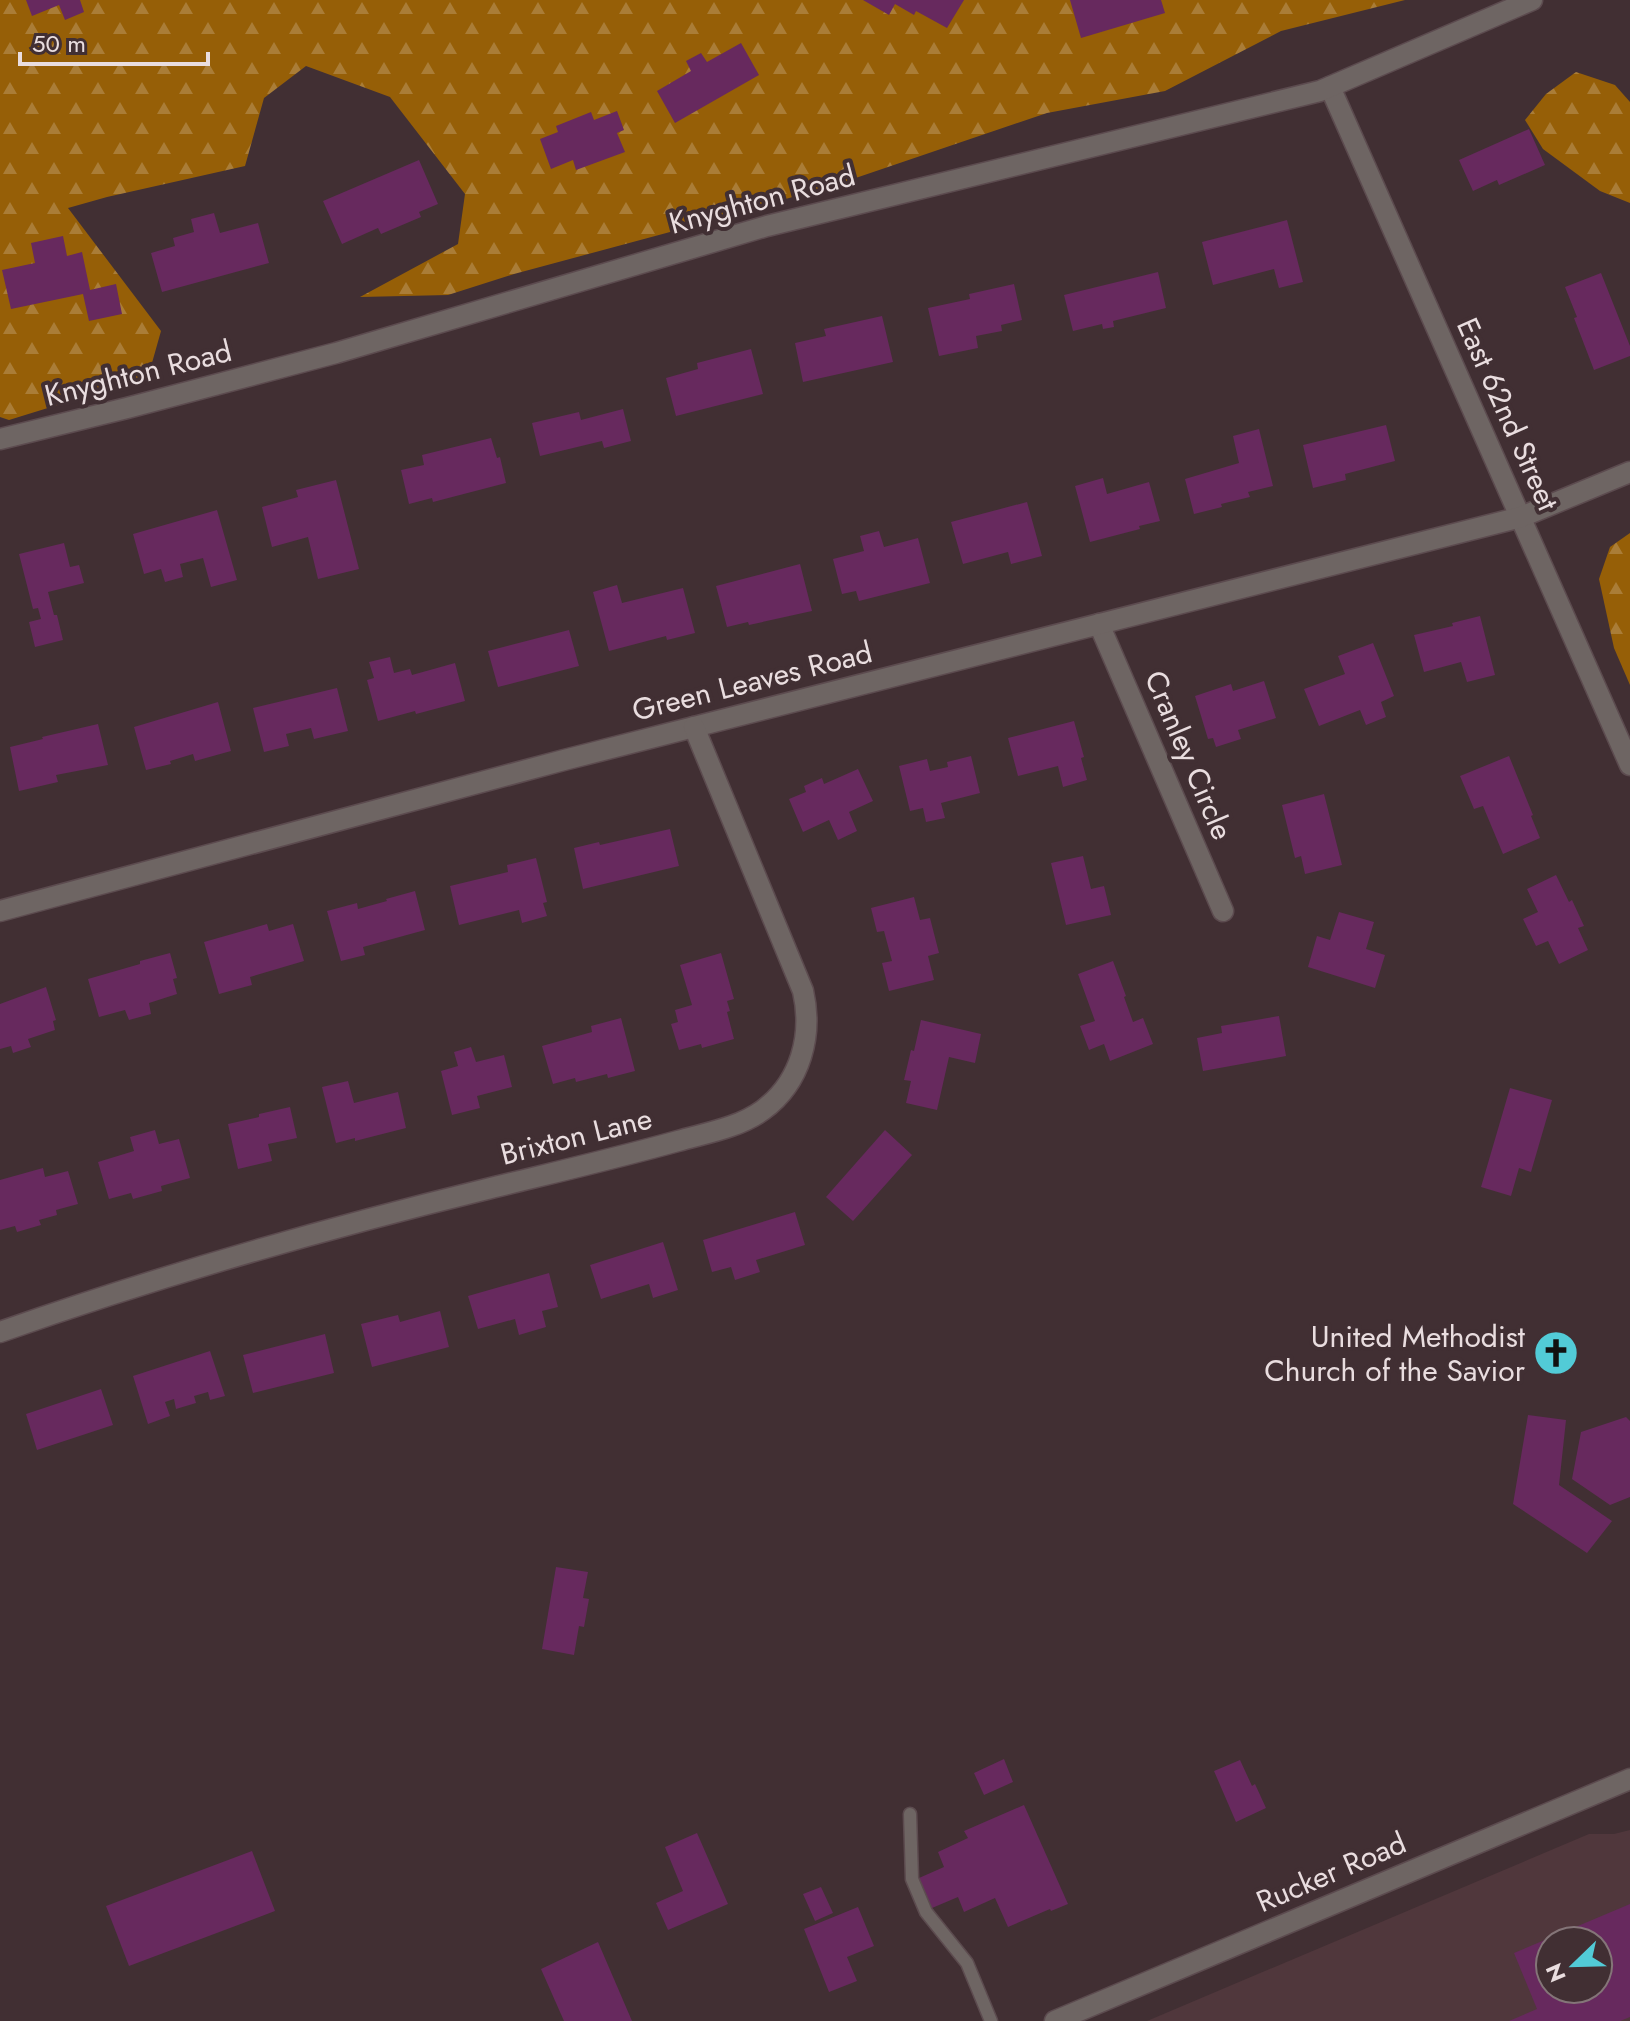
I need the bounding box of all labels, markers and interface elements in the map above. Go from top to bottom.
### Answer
scale bar [20,16,208,66]
text: 50 m [32,26,86,61]
street label: Knyghton Road [664,153,860,245]
street label: East 62nd Street [1446,311,1570,518]
street label: Knyghton Road [40,329,236,417]
street label: Green Leaves Road [627,630,877,732]
street label: Cranley Circle [1134,664,1244,846]
street label: Brixton Lane [496,1096,656,1176]
place label: United Methodist Church of the Savior [1264,1315,1526,1392]
church icon: United Methodist Church of the Savior [1532,1329,1580,1377]
street label: Rucker Road [1249,1821,1413,1923]
north arrow [1534,1925,1614,2005]
text: N [1537,1959,1574,1987]

